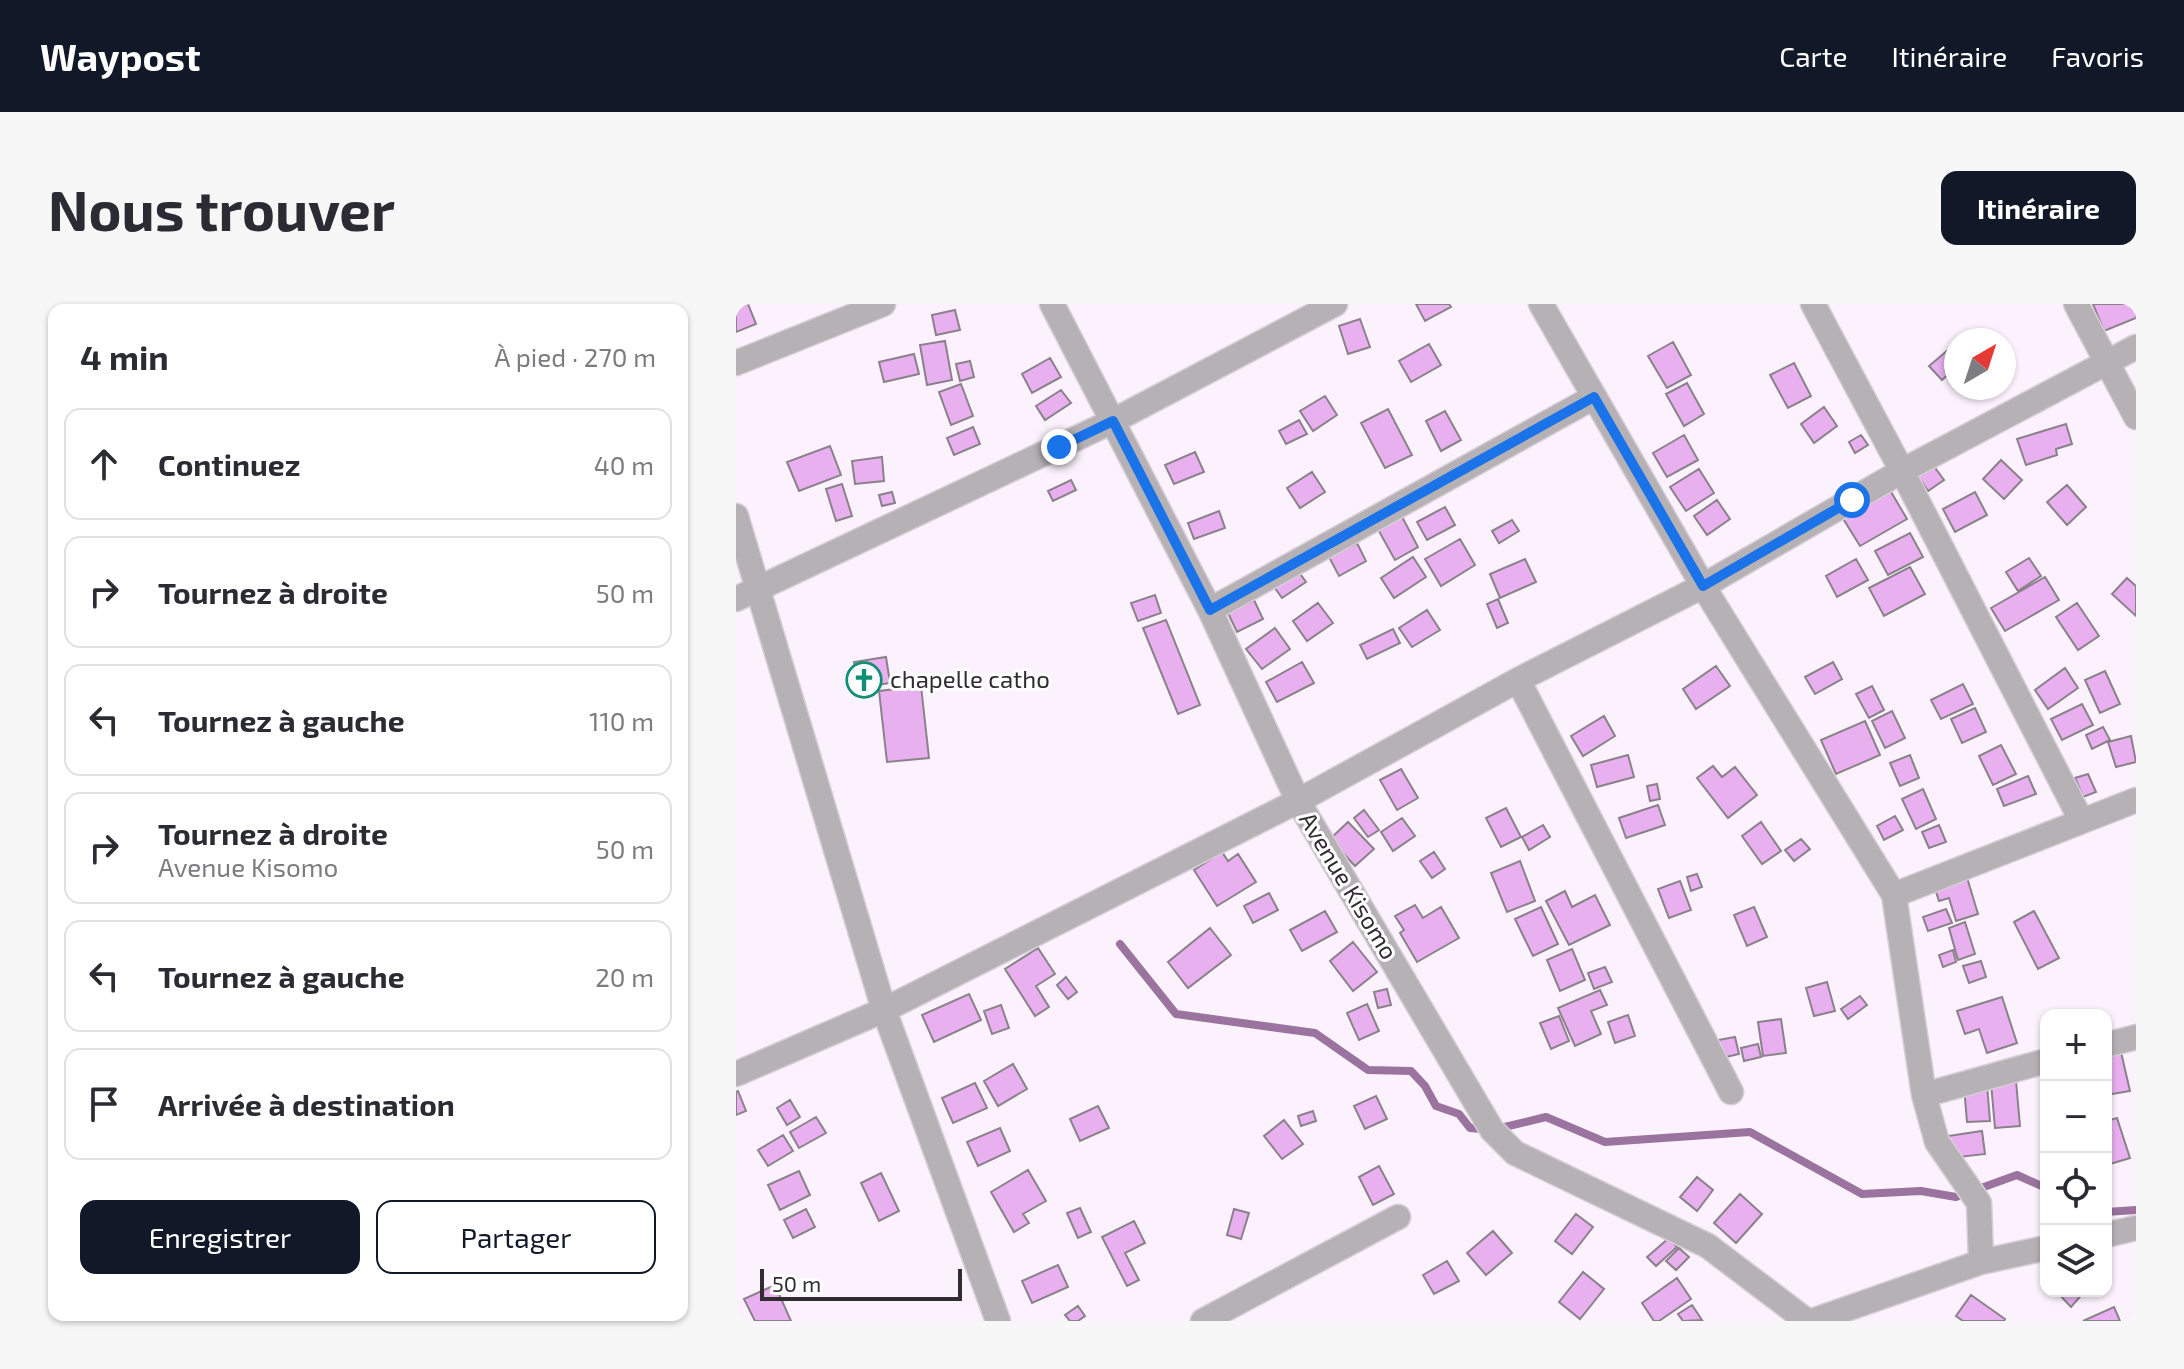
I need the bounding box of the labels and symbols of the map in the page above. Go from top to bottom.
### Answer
north arrow [1944,328,2016,400]
route end [1041,429,1077,465]
route start [1834,482,1870,518]
church icon: chapelle catho [845,661,883,699]
place label: chapelle catho [890,664,1050,693]
street label: Avenue Kisomo [1294,806,1405,964]
scale bar [760,1265,962,1301]

